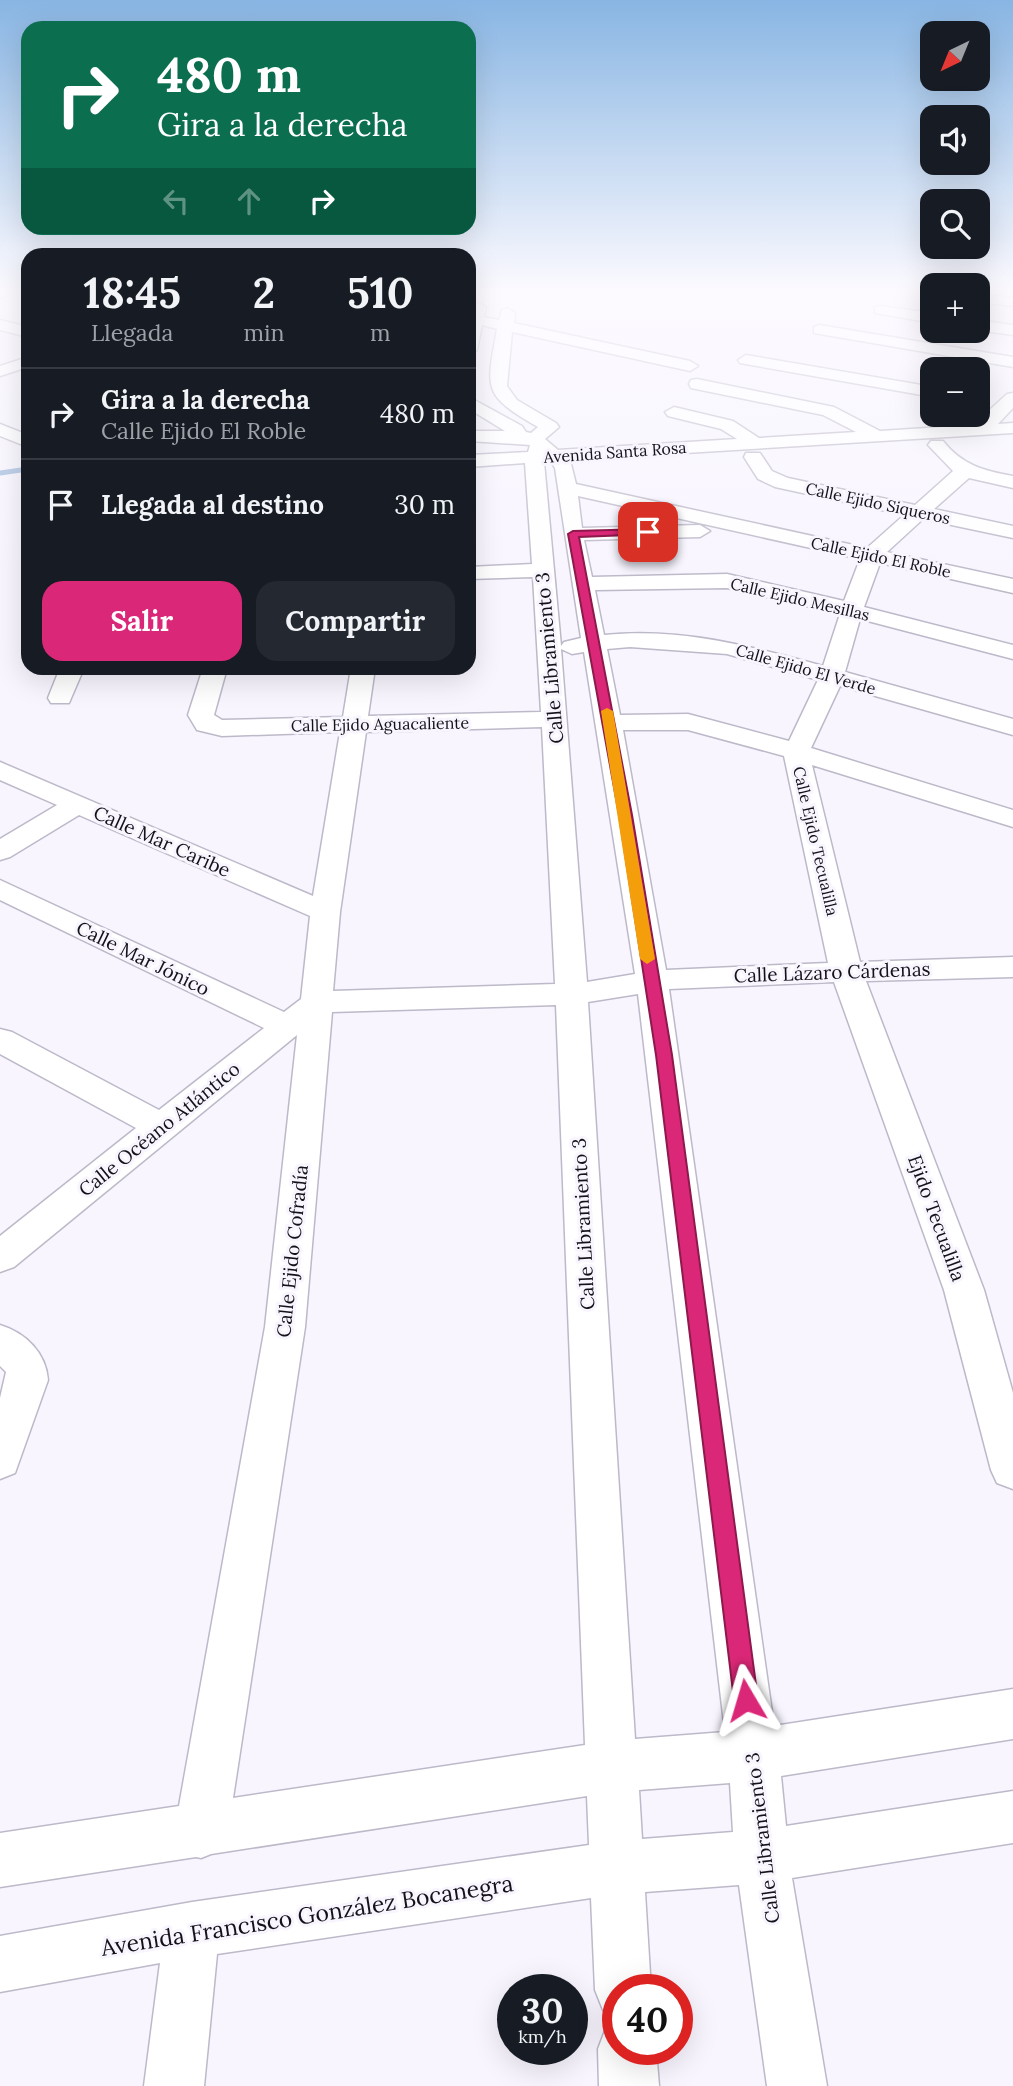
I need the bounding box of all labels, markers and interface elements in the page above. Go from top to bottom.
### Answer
north arrow [920,21,990,91]
map controls [920,21,990,427]
text: 480 m [157,43,301,105]
icon: right [42,49,133,140]
text: Gira a la derecha [157,104,407,145]
button: sound [920,105,990,175]
icon: left [157,182,195,220]
icon: ahead [230,182,268,220]
icon: right [303,182,341,220]
button: search [920,189,990,259]
text: 18:45 [84,266,181,320]
text: 2 [253,266,275,320]
text: 510 [347,266,413,320]
button: + [920,273,990,343]
text: Llegada [91,318,173,347]
text: min [243,318,284,347]
text: m [370,318,390,347]
button: − [920,357,990,427]
text: Gira a la derecha [101,383,310,416]
icon: right [42,395,80,433]
text: 480 m [380,397,455,430]
text: Calle Ejido El Roble [101,416,306,445]
street label: Avenida Santa Rosa [542,437,687,467]
street label: Calle Ejido Siqueros [804,478,952,528]
icon: arrive [42,486,80,524]
text: Llegada al destino [101,488,324,521]
text: 30 m [394,488,455,521]
pin [618,502,678,562]
icon: arrive [629,513,667,551]
street label: Calle Ejido El Roble [809,532,953,582]
street label: Calle Libramiento 3 [530,571,568,745]
street label: Calle Ejido Mesillas [728,573,872,625]
button: Salir [42,581,242,661]
button: Compartir [256,581,455,661]
street label: Calle Ejido El Verde [734,639,879,699]
street label: Calle Ejido Aguacaliente [291,712,469,736]
street label: Calle Ejido Tecualilla [789,764,843,918]
street label: Calle Mar Caribe [90,800,234,882]
street label: Calle Mar Jónico [72,915,214,1001]
street label: Calle Lázaro Cárdenas [733,957,931,987]
street label: Calle Océano Atlántico [73,1057,245,1201]
street label: Calle Libramiento 3 [567,1137,599,1311]
street label: Ejido Tecualilla [903,1152,971,1285]
street label: Calle Ejido Cofradía [271,1163,313,1338]
position arrow [709,1663,783,1737]
street label: Calle Libramiento 3 [740,1751,784,1925]
street label: Avenida Francisco González Bocanegra [98,1868,515,1962]
speed limit sign: 40 [602,1974,693,2065]
text: 30 [522,1988,563,2033]
text: km/h [518,2025,567,2048]

